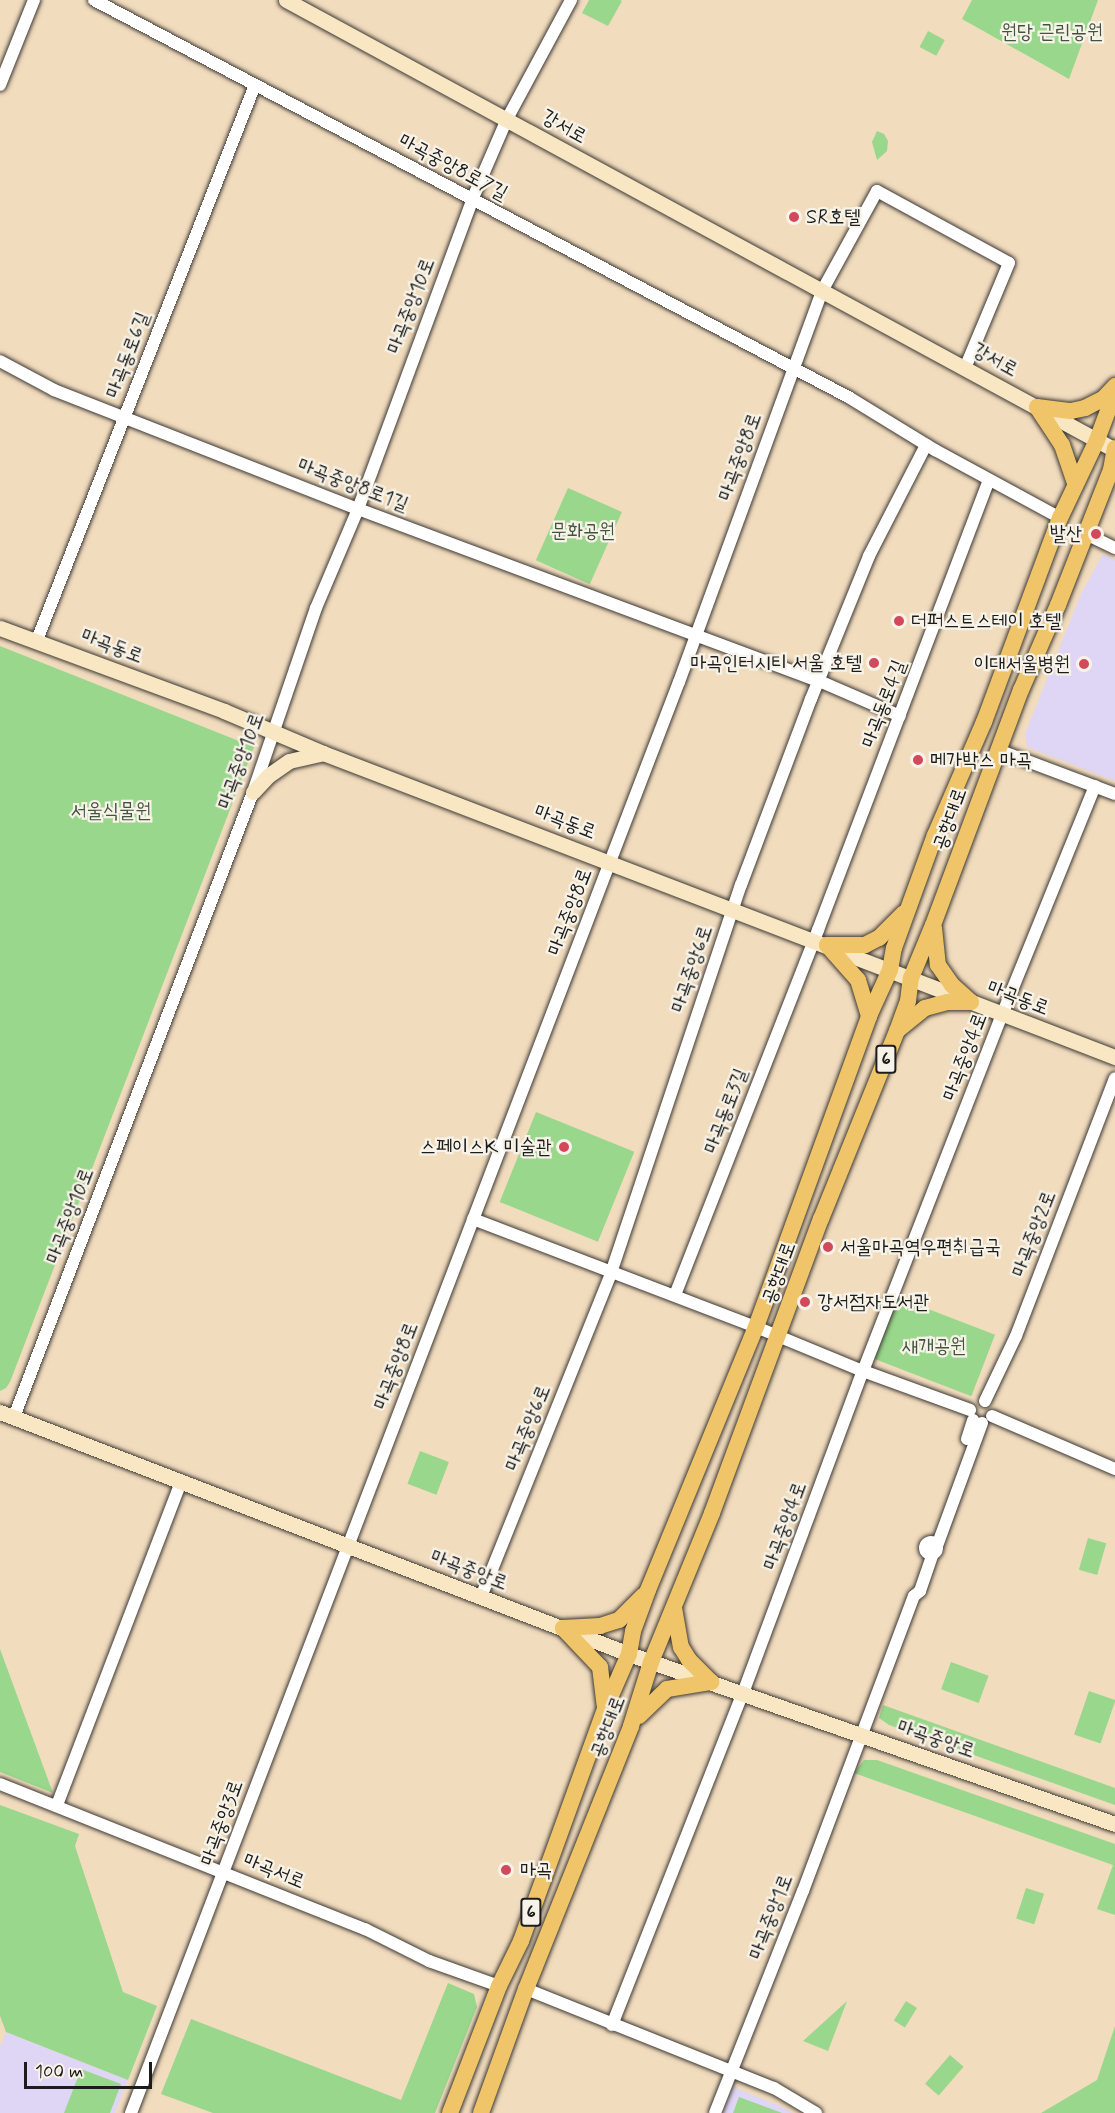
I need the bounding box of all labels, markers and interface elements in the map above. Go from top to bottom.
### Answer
park label: 원당 근린공원 [1001,20,1103,44]
street label: 강서로 [537,105,591,149]
street label: 마곡중앙8로7길 [394,128,512,206]
place label: SR호텔 [806,205,861,229]
marker: SR호텔 [787,210,801,224]
street label: 마곡중앙10로 [382,255,440,357]
street label: 마곡동로6길 [101,308,155,402]
street label: 강서로 [968,338,1022,382]
street label: 마곡중앙8로 [713,410,767,504]
street label: 마곡중앙8로1길 [294,453,412,517]
park label: 문화공원 [551,519,615,543]
place label: 발산 [1050,522,1082,546]
marker: 발산 [1087,525,1105,543]
place label: 더퍼스트스테이 호텔 [911,609,1061,633]
marker: 더퍼스트스테이 호텔 [892,614,906,628]
street label: 마곡동로 [78,623,146,669]
place label: 마곡인터시티 서울 호텔 [690,651,862,675]
place label: 이대서울병원 [973,652,1070,676]
marker: 이대서울병원 [1075,655,1093,673]
marker: 마곡인터시티 서울 호텔 [867,656,881,670]
street label: 마곡동로4길 [856,657,912,751]
street label: 마곡중앙10로 [213,710,269,812]
place label: 메가박스 마곡 [930,748,1032,772]
marker: 메가박스 마곡 [911,753,925,767]
street label: 공항대로 [928,785,972,853]
park label: 서울식물원 [71,799,151,823]
street label: 마곡동로 [531,799,599,845]
street label: 마곡중앙8로 [542,865,598,959]
street label: 마곡중앙6로 [666,922,718,1016]
street label: 마곡동로 [984,975,1052,1021]
street label: 마곡중앙4로 [937,1010,993,1104]
road number: 6 [874,1044,898,1074]
street label: 마곡동로3길 [699,1065,753,1157]
place label: 스페이스K 미술관 [420,1135,552,1159]
marker: 스페이스K 미술관 [557,1140,571,1154]
street label: 마곡중앙10로 [41,1165,99,1267]
street label: 마곡중앙2로 [1007,1188,1061,1280]
place label: 서울마곡역우편취급국 [840,1235,1001,1259]
street label: 공항대로 [757,1239,801,1307]
marker: 서울마곡역우편취급국 [821,1240,835,1254]
place label: 강서점자도서관 [817,1290,930,1314]
marker: 강서점자도서관 [798,1295,812,1309]
street label: 마곡중앙8로 [368,1319,424,1413]
park label: 새개공원 [902,1334,966,1358]
street label: 마곡중앙6로 [500,1381,556,1475]
street label: 마곡중앙4로 [758,1479,812,1573]
street label: 마곡중앙로 [427,1544,511,1596]
street label: 공항대로 [585,1693,631,1761]
street label: 마곡중앙로 [894,1715,978,1763]
street label: 마곡중앙3로 [195,1777,249,1869]
street label: 마곡서로 [240,1848,308,1894]
place label: 마곡 [520,1858,552,1882]
marker: 마곡 [497,1861,515,1879]
street label: 마곡중앙1로 [744,1871,798,1963]
road number: 6 [519,1897,543,1927]
scale bar [27,2050,154,2088]
text: 100 m [35,2060,83,2084]

